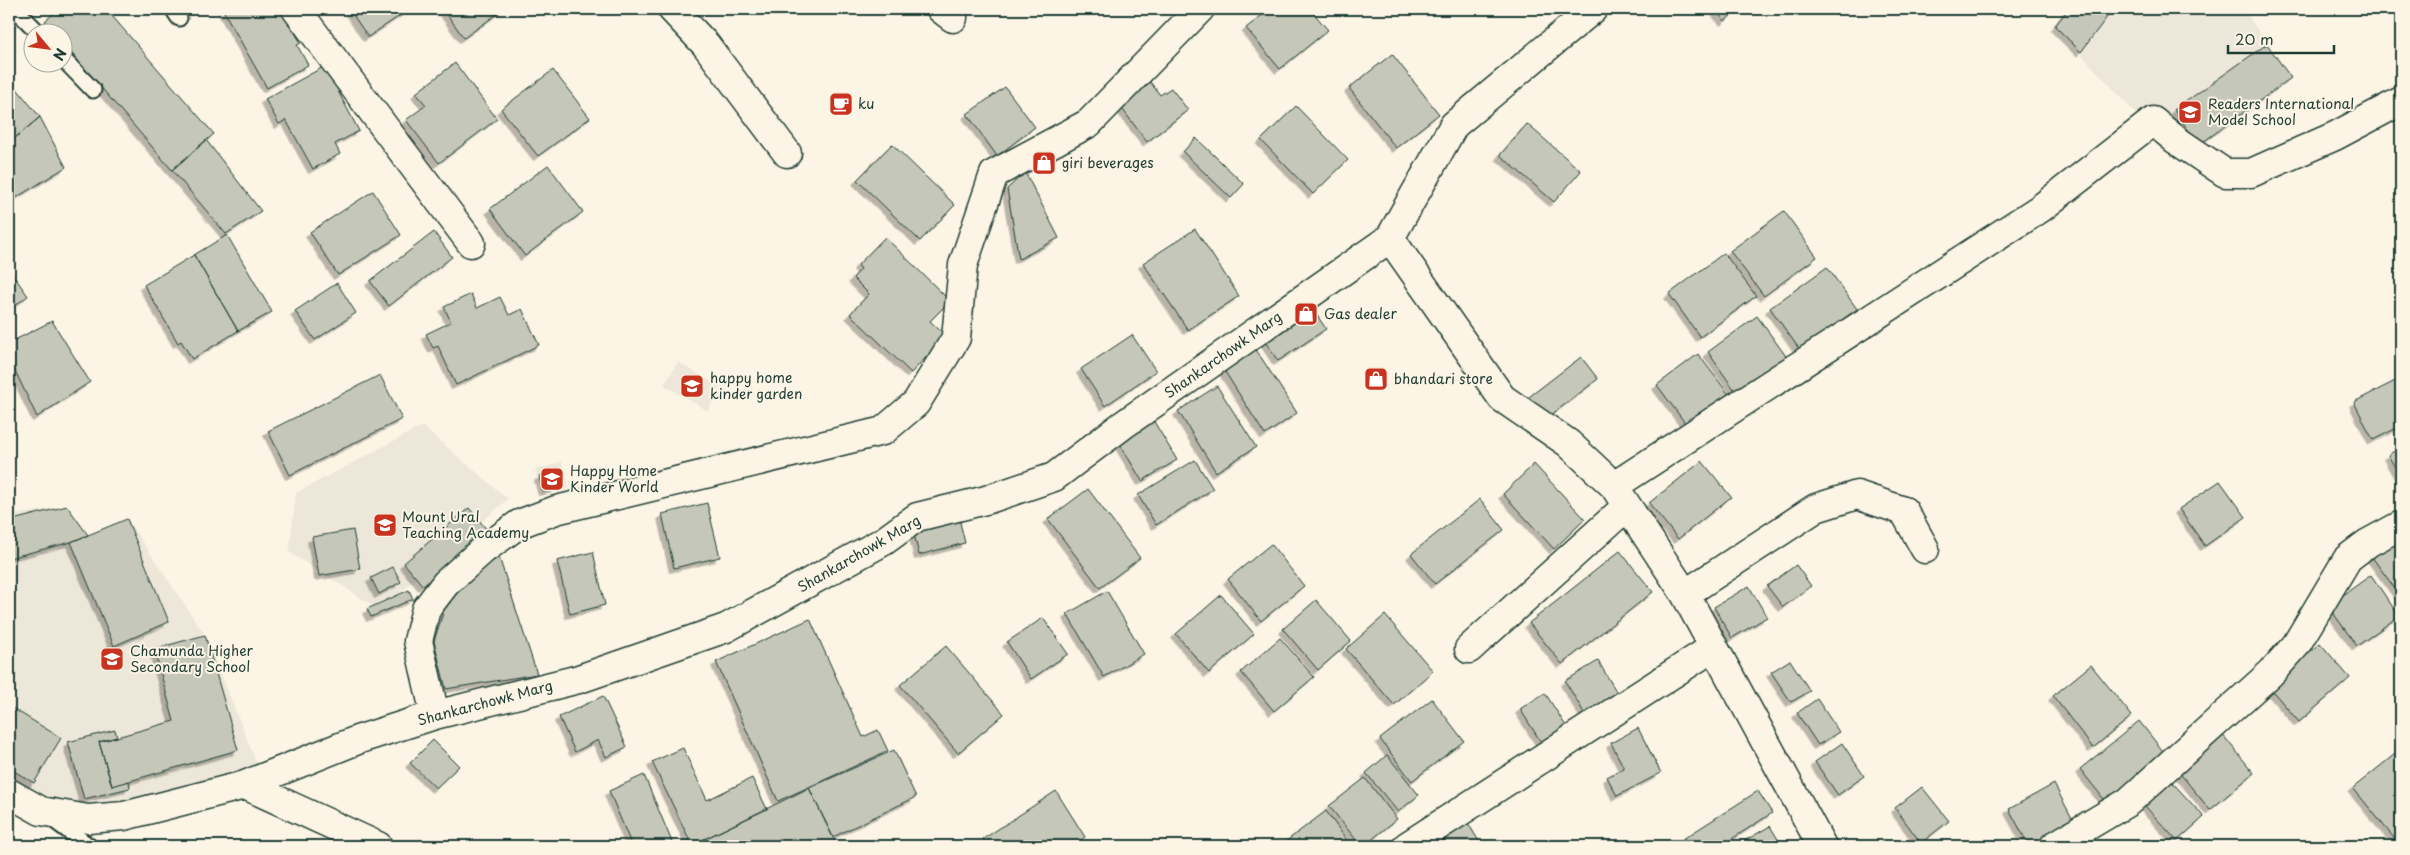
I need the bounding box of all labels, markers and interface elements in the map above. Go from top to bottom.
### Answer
north arrow [22,22,72,72]
scale bar [2228,22,2334,54]
text: 20 m [2235,27,2274,50]
text: N [48,45,72,64]
cafe icon: ku [828,91,854,117]
place label: ku [858,93,874,114]
place label: Readers International Model School [2208,93,2354,130]
school or university icon: Readers International Model School [2177,99,2203,125]
shop icon: giri beverages [1031,150,1057,176]
place label: giri beverages [1062,152,1154,173]
shop icon: Gas dealer [1293,301,1319,327]
place label: Gas dealer [1324,303,1398,324]
street label: Shankarchowk Marg [1160,306,1286,403]
shop icon: bhandari store [1363,366,1389,392]
place label: happy home kinder garden [710,367,802,404]
place label: bhandari store [1394,368,1493,389]
school or university icon: happy home kinder garden [679,373,705,399]
place label: Happy Home Kinder World [570,460,659,497]
school or university icon: Happy Home Kinder World [539,466,565,492]
place label: Mount Ural Teaching Academy [402,506,529,543]
street label: Shankarchowk Marg [793,510,924,597]
school or university icon: Mount Ural Teaching Academy [372,512,398,538]
place label: Chamunda Higher Secondary School [130,640,254,677]
school or university icon: Chamunda Higher Secondary School [99,646,125,672]
street label: Shankarchowk Marg [415,674,555,731]

